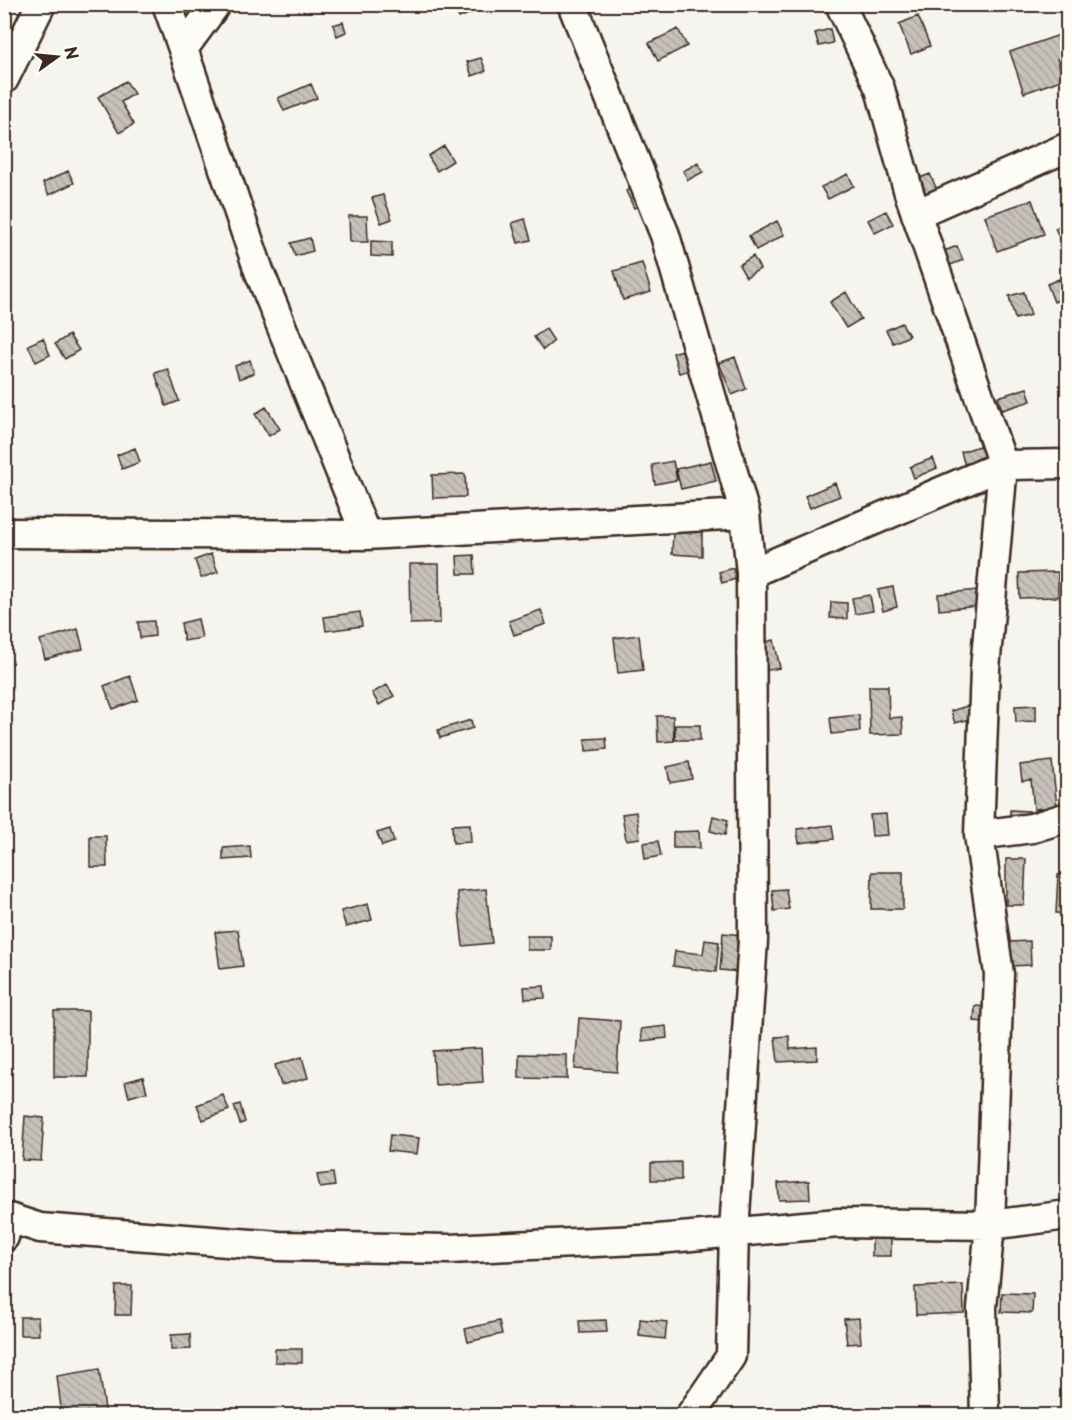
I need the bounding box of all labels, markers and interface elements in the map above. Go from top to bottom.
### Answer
north arrow [27,27,87,87]
text: N [59,44,86,62]

